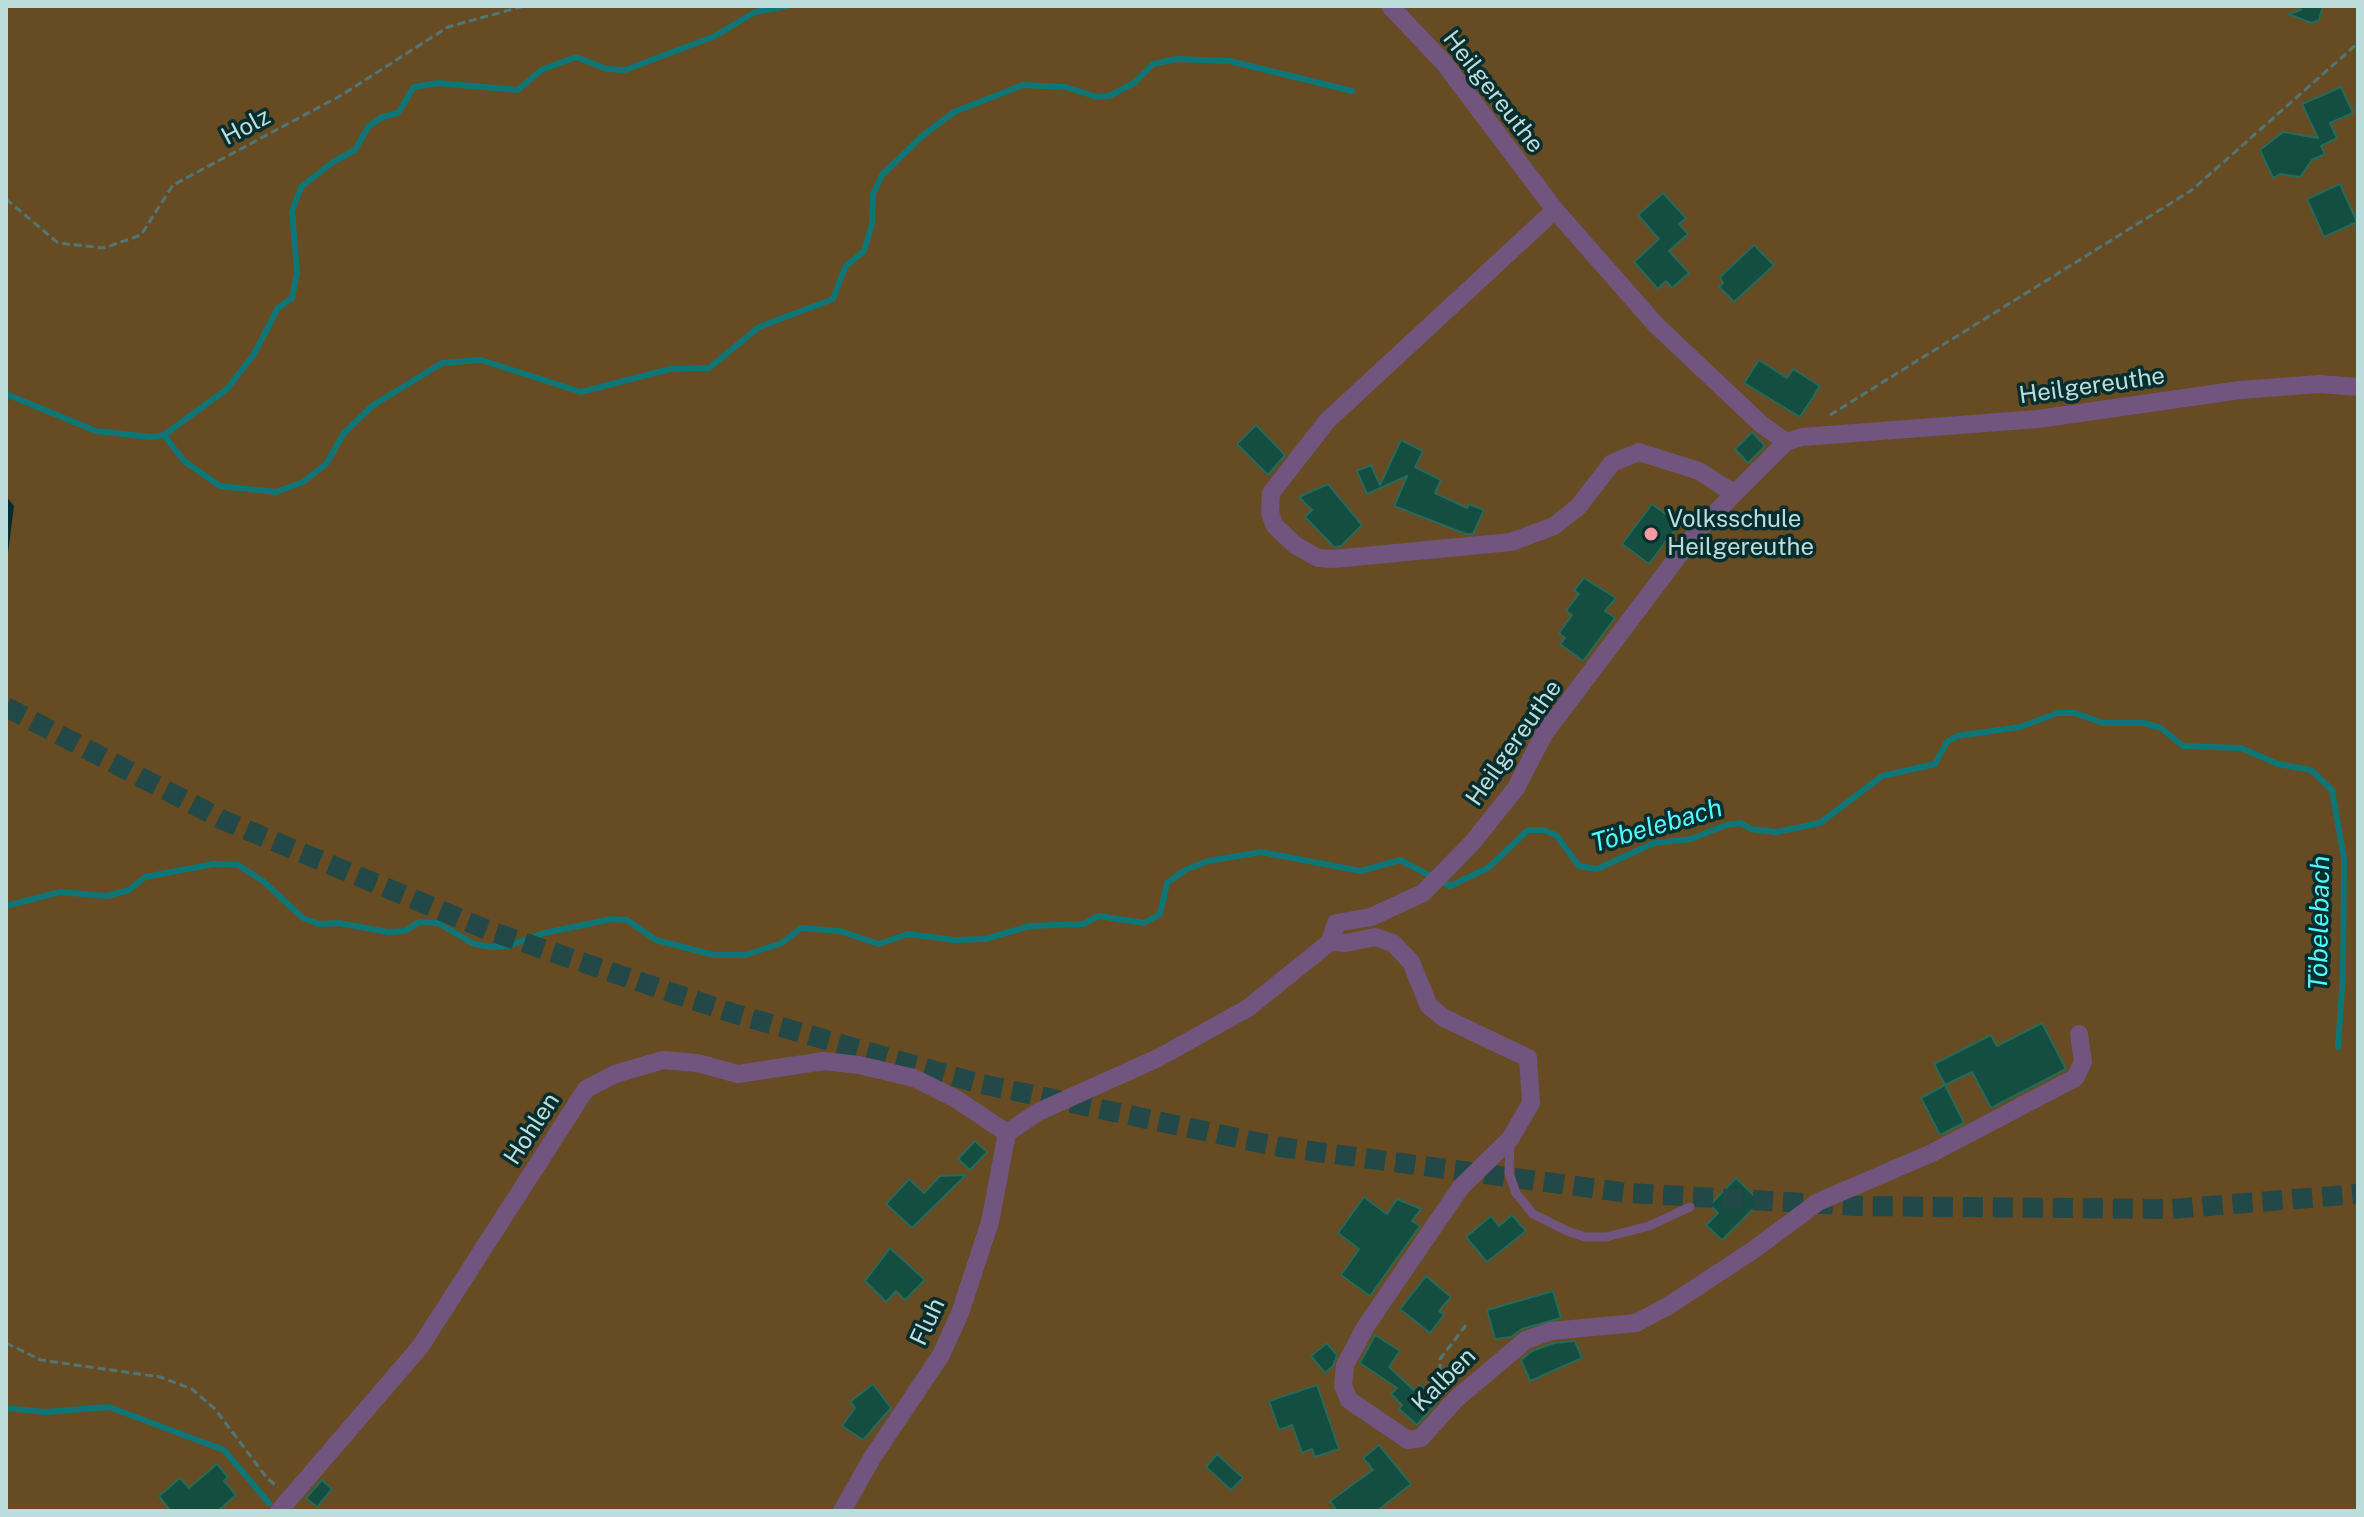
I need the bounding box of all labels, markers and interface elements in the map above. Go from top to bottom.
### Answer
street label: Heilgereuthe [1436,25,1550,159]
street label: Holz [217,102,275,152]
street label: Heilgereuthe [2017,362,2167,410]
place label: Volksschule Heilgereuthe [1667,506,1814,562]
marker: Volksschule Heilgereuthe [1642,525,1660,543]
street label: Heilgereuthe [1460,675,1568,811]
water label: Töbelebach [1588,792,1726,860]
water label: Töbelebach [2303,856,2337,990]
street label: Hohlen [498,1088,566,1170]
street label: Fluh [905,1294,951,1350]
street label: Kalben [1406,1342,1482,1418]

